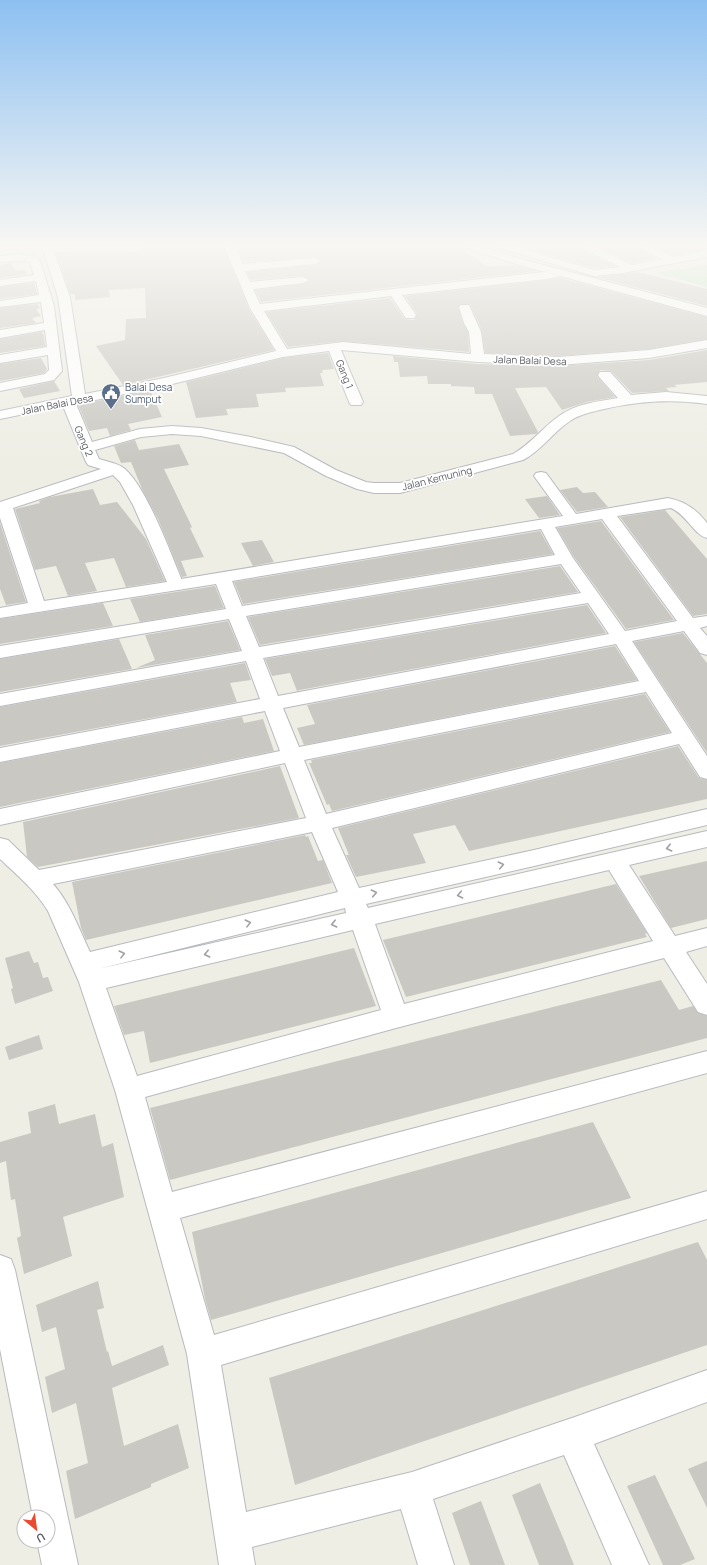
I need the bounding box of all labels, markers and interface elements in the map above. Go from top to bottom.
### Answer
street label: Jalan Balai Desa [493,352,567,368]
street label: Gang 1 [333,357,357,391]
place label: Balai Desa Sumput [125,380,172,406]
public building icon: Balai Desa Sumput [100,382,122,410]
street label: Jalan Balai Desa [20,390,94,418]
street label: Gang 2 [71,423,97,459]
street label: Jalan Kemuning [400,463,474,493]
one-way arrow [666,843,672,851]
one-way arrow [498,861,505,869]
one-way arrow [371,889,378,897]
one-way arrow [457,891,464,899]
one-way arrow [245,919,251,927]
one-way arrow [330,919,337,927]
one-way arrow [204,949,211,958]
one-way arrow [119,950,125,958]
north arrow [16,1509,56,1549]
text: U [34,1530,48,1547]

